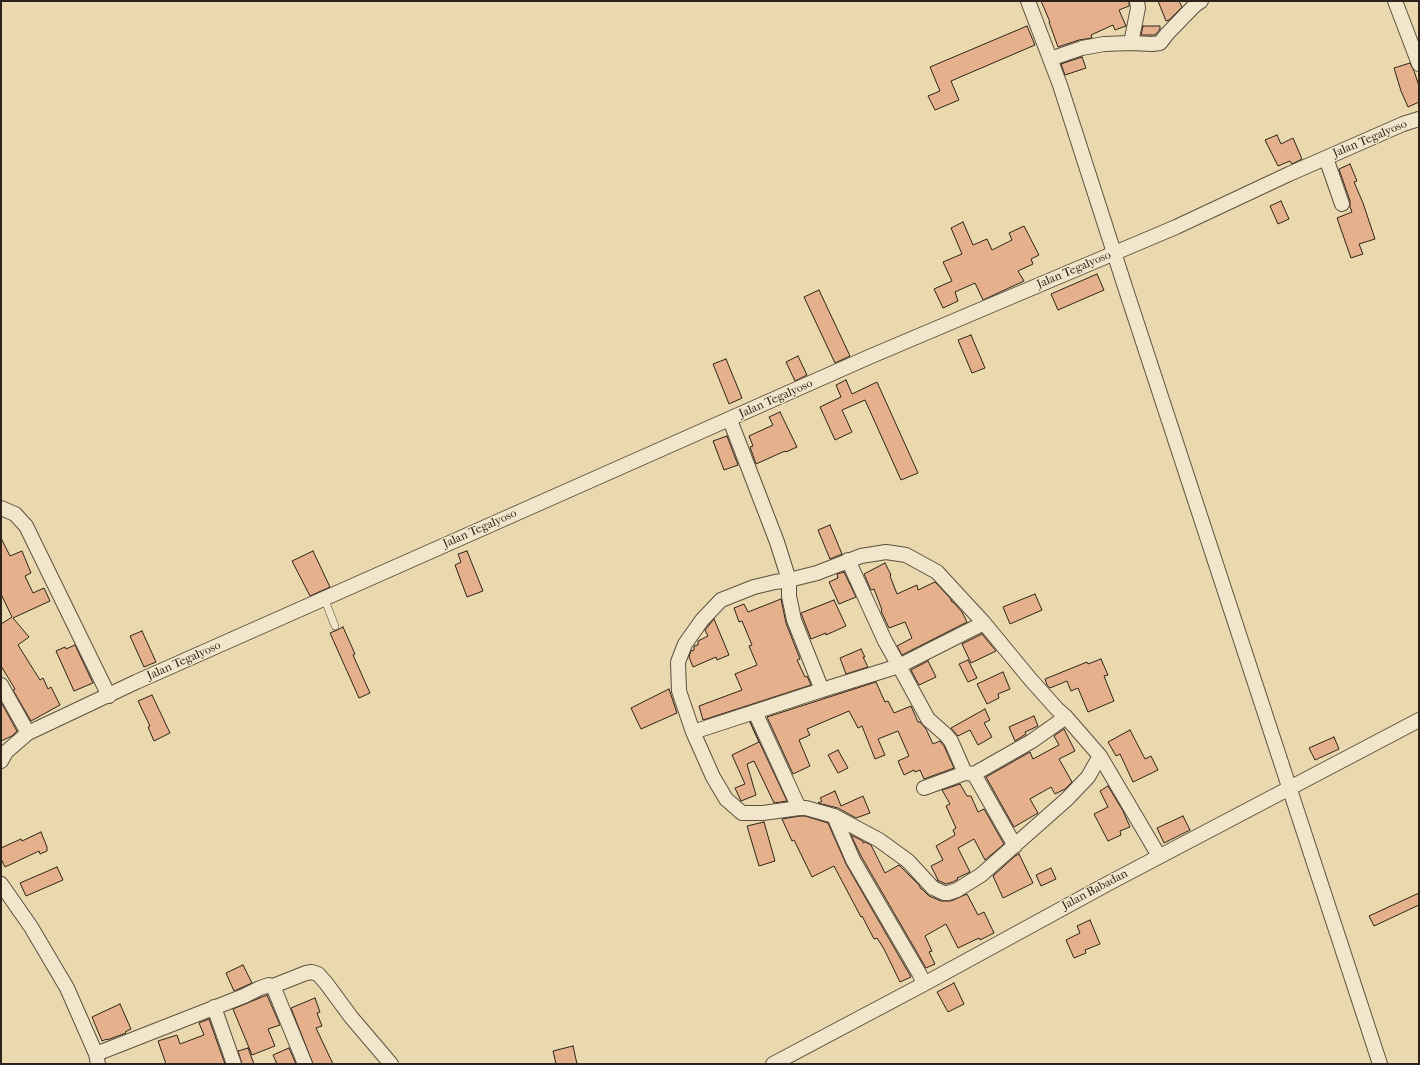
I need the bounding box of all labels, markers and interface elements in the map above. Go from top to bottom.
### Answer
street label: Jalan Tegalyoso [1331,117,1409,161]
street label: Jalan Tegalyoso [1035,248,1113,292]
street label: Jalan Tegalyoso [737,376,815,422]
street label: Jalan Tegalyoso [441,506,519,552]
street label: Jalan Tegalyoso [145,638,223,684]
street label: Jalan Babadan [1060,867,1130,913]

